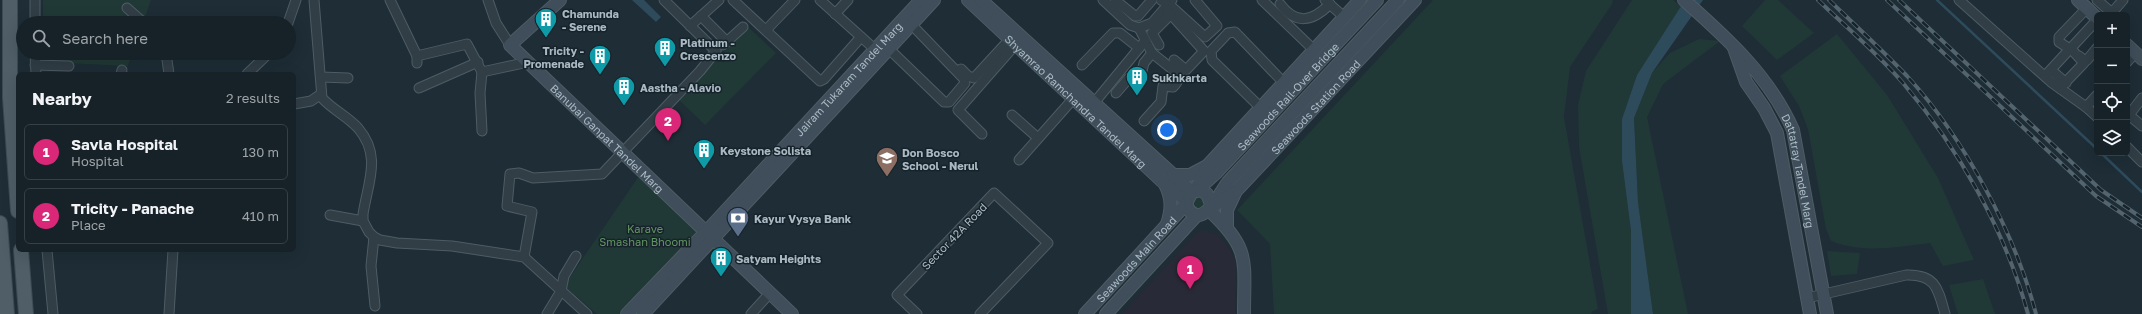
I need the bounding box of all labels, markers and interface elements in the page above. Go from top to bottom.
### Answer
building icon: Chamunda - Serene [533,6,559,39]
place label: Chamunda - Serene [562,7,619,33]
map controls [2094,12,2130,156]
button: + [2094,12,2130,48]
search box [16,16,296,60]
street label: Jairam Tukaram Tandel Marg [792,19,904,138]
icon: search [30,27,52,49]
text: Search here [62,29,148,47]
street label: Shyamrao Ramchandra Tandel Marg [1003,32,1150,170]
building icon: Platinum - Crescenzo [652,35,678,68]
place label: Platinum - Crescenzo [680,36,737,62]
street label: Seawoods Rail-Over Bridge [1234,39,1341,153]
building icon: Tricity - Promenade [587,43,613,76]
place label: Tricity - Promenade [524,44,585,70]
button: − [2094,48,2130,84]
street label: Seawoods Station Road [1268,57,1363,156]
building icon: Sukhkarta [1124,64,1150,97]
place label: Sukhkarta [1152,71,1207,84]
building icon: Aastha - Alavio [611,74,637,107]
street label: Banubai Ganpat Tandel Marg [548,81,667,195]
place label: Aastha - Alavio [640,81,722,94]
button: locate [2094,84,2130,120]
text: Nearby [32,88,92,109]
text: 2 results [226,90,280,106]
pin: 2 [655,108,681,141]
street label: Dattatray Tandel Marg [1780,111,1817,229]
your location [1157,120,1177,140]
button: layers [2094,120,2130,156]
text: Savla Hospital [71,135,178,153]
building icon: Keystone Solista [691,137,717,170]
text: 1 [43,144,49,160]
text: 130 m [242,144,279,160]
place label: Keystone Solista [720,144,811,157]
school or university icon: Don Bosco School - Nerul [874,145,900,178]
place label: Don Bosco School - Nerul [902,146,979,172]
text: Hospital [71,153,124,169]
text: Tricity - Panache [71,199,194,217]
street label: Sector 42A Road [919,200,989,272]
bank icon: Kayur Vysya Bank [725,205,751,238]
text: 2 [42,208,50,224]
text: 410 m [242,208,279,224]
place label: Kayur Vysya Bank [754,212,852,225]
street label: Seawoods Main Road [1093,213,1178,304]
text: Place [71,217,106,233]
park label: Karave Smashan Bhoomi [599,222,691,248]
building icon: Satyam Heights [708,245,734,278]
place label: Satyam Heights [736,252,821,265]
pin: 1 [1177,256,1203,289]

